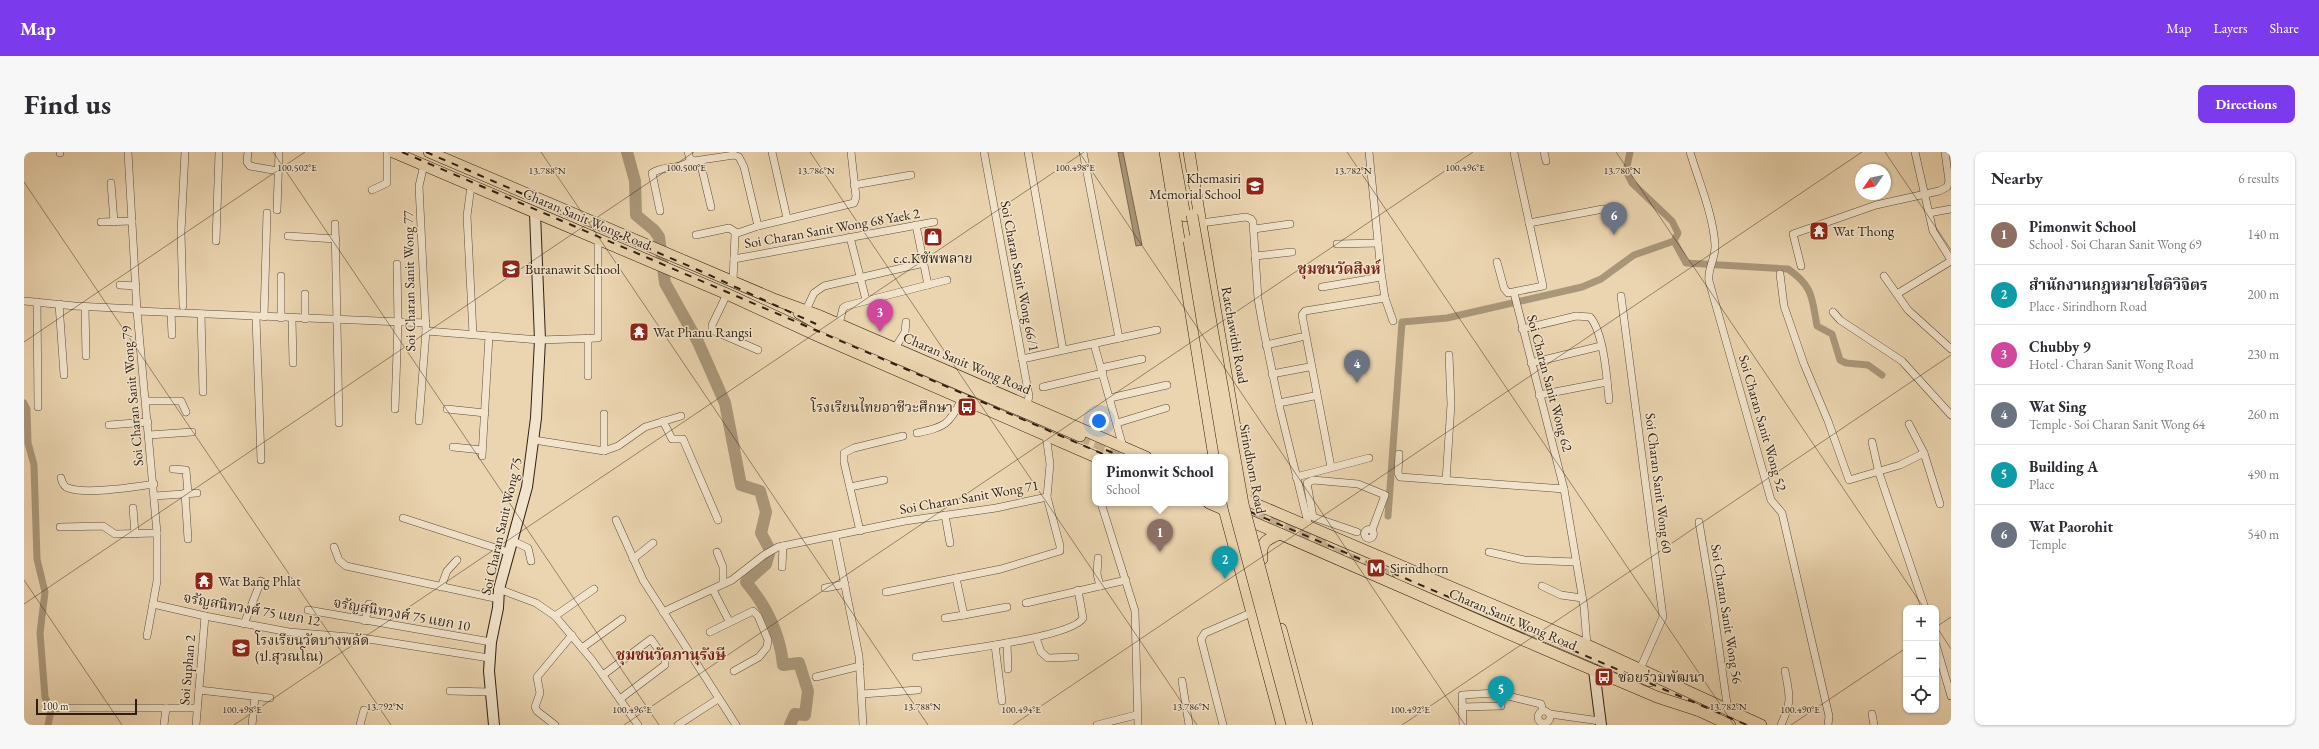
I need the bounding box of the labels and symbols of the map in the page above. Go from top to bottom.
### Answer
text: 100.502°E [277,161,317,174]
text: 100.500°E [666,161,706,174]
text: 100.498°E [1055,161,1095,174]
text: 100.496°E [1445,161,1485,174]
text: 13.788°N [528,164,566,177]
text: 13.786°N [797,164,835,177]
text: 13.782°N [1334,164,1372,177]
text: 13.780°N [1603,164,1641,177]
north arrow [1855,164,1891,200]
place label: Khemasiri Memorial School [1149,169,1242,203]
school or university icon: Khemasiri Memorial School [1244,175,1266,197]
street label: Charan Sanit Wong Road [520,184,655,254]
street label: Soi Charan Sanit Wong 66/1 [997,199,1043,353]
pin: 6 [1601,202,1627,235]
street label: Soi Charan Sanit Wong 68 Yaek 2 [743,204,921,252]
street label: Soi Charan Sanit Wong 77 [399,210,419,352]
temple icon: Wat Thong [1808,220,1830,242]
place label: Wat Thong [1833,222,1895,240]
shop icon: c.c.Kซัพพลาย [922,226,944,248]
place label: c.c.Kซัพพลาย [893,249,973,267]
school or university icon: Buranawit School [500,258,522,280]
district label: ชุมชนวัดสิงห์ [1298,259,1381,280]
place label: Buranawit School [525,260,621,278]
street label: Ratchawithi Road [1218,285,1253,386]
pin: 3 [867,299,893,332]
street label: Soi Charan Sanit Wong 62 [1523,313,1577,454]
temple icon: Wat Phanu Rangsi [628,321,650,343]
place label: Wat Phanu Rangsi [653,323,753,341]
street label: Soi Charan Sanit Wong 79 [117,325,147,467]
street label: Charan Sanit Wong Road [900,328,1035,398]
pin: 4 [1344,350,1370,383]
street label: Soi Charan Sanit Wong 52 [1735,353,1791,494]
bus stop icon: โรงเรียนไทยอาชีวะศึกษา [956,396,978,418]
place label: โรงเรียนไทยอาชีวะศึกษา [810,397,953,416]
your location [1089,411,1109,431]
street label: Soi Charan Sanit Wong 60 [1641,412,1677,554]
street label: Sirindhorn Road [1235,423,1271,516]
street label: Soi Charan Sanit Wong 75 [476,455,526,597]
street label: Soi Charan Sanit Wong 71 [898,476,1040,518]
pin: 1 [1147,519,1173,552]
street label: Soi Charan Sanit Wong 56 [1707,543,1747,685]
pin: 2 [1212,546,1238,579]
metro station icon: Sirindhorn [1365,557,1387,579]
place label: Sirindhorn [1390,559,1449,577]
temple icon: Wat Bang Phlat [193,570,215,592]
place label: Wat Bang Phlat [218,572,301,590]
street label: Charan Sanit Wong Road [1446,584,1581,654]
street label: จรัญสนิทวงศ์ 75 แยก 12 [182,588,322,630]
street label: จรัญสนิทวงศ์ 75 แยก 10 [332,593,472,635]
place label: โรงเรียนวัดบางพลัด (ป.สุวณโณ) [254,630,369,665]
street label: Soi Suphan 2 [175,634,199,706]
school or university icon: โรงเรียนวัดบางพลัด (ป.สุวณโณ) [230,637,252,659]
district label: ชุมชนวัดภานุรังษี [616,645,726,666]
bus stop icon: ซอยร่วมพัฒนา [1593,666,1615,688]
place label: ซอยร่วมพัฒนา [1618,668,1705,686]
pin: 5 [1488,676,1514,709]
scale bar [36,697,137,716]
text: 13.792°N [366,700,404,713]
text: 13.788°N [903,700,941,713]
text: 13.786°N [1172,700,1210,713]
text: 13.782°N [1709,700,1747,713]
text: 100.498°E [222,703,262,716]
text: 100.496°E [612,703,652,716]
text: 100.494°E [1001,703,1041,716]
text: 100.492°E [1390,703,1430,716]
text: 100.490°E [1780,703,1820,716]

